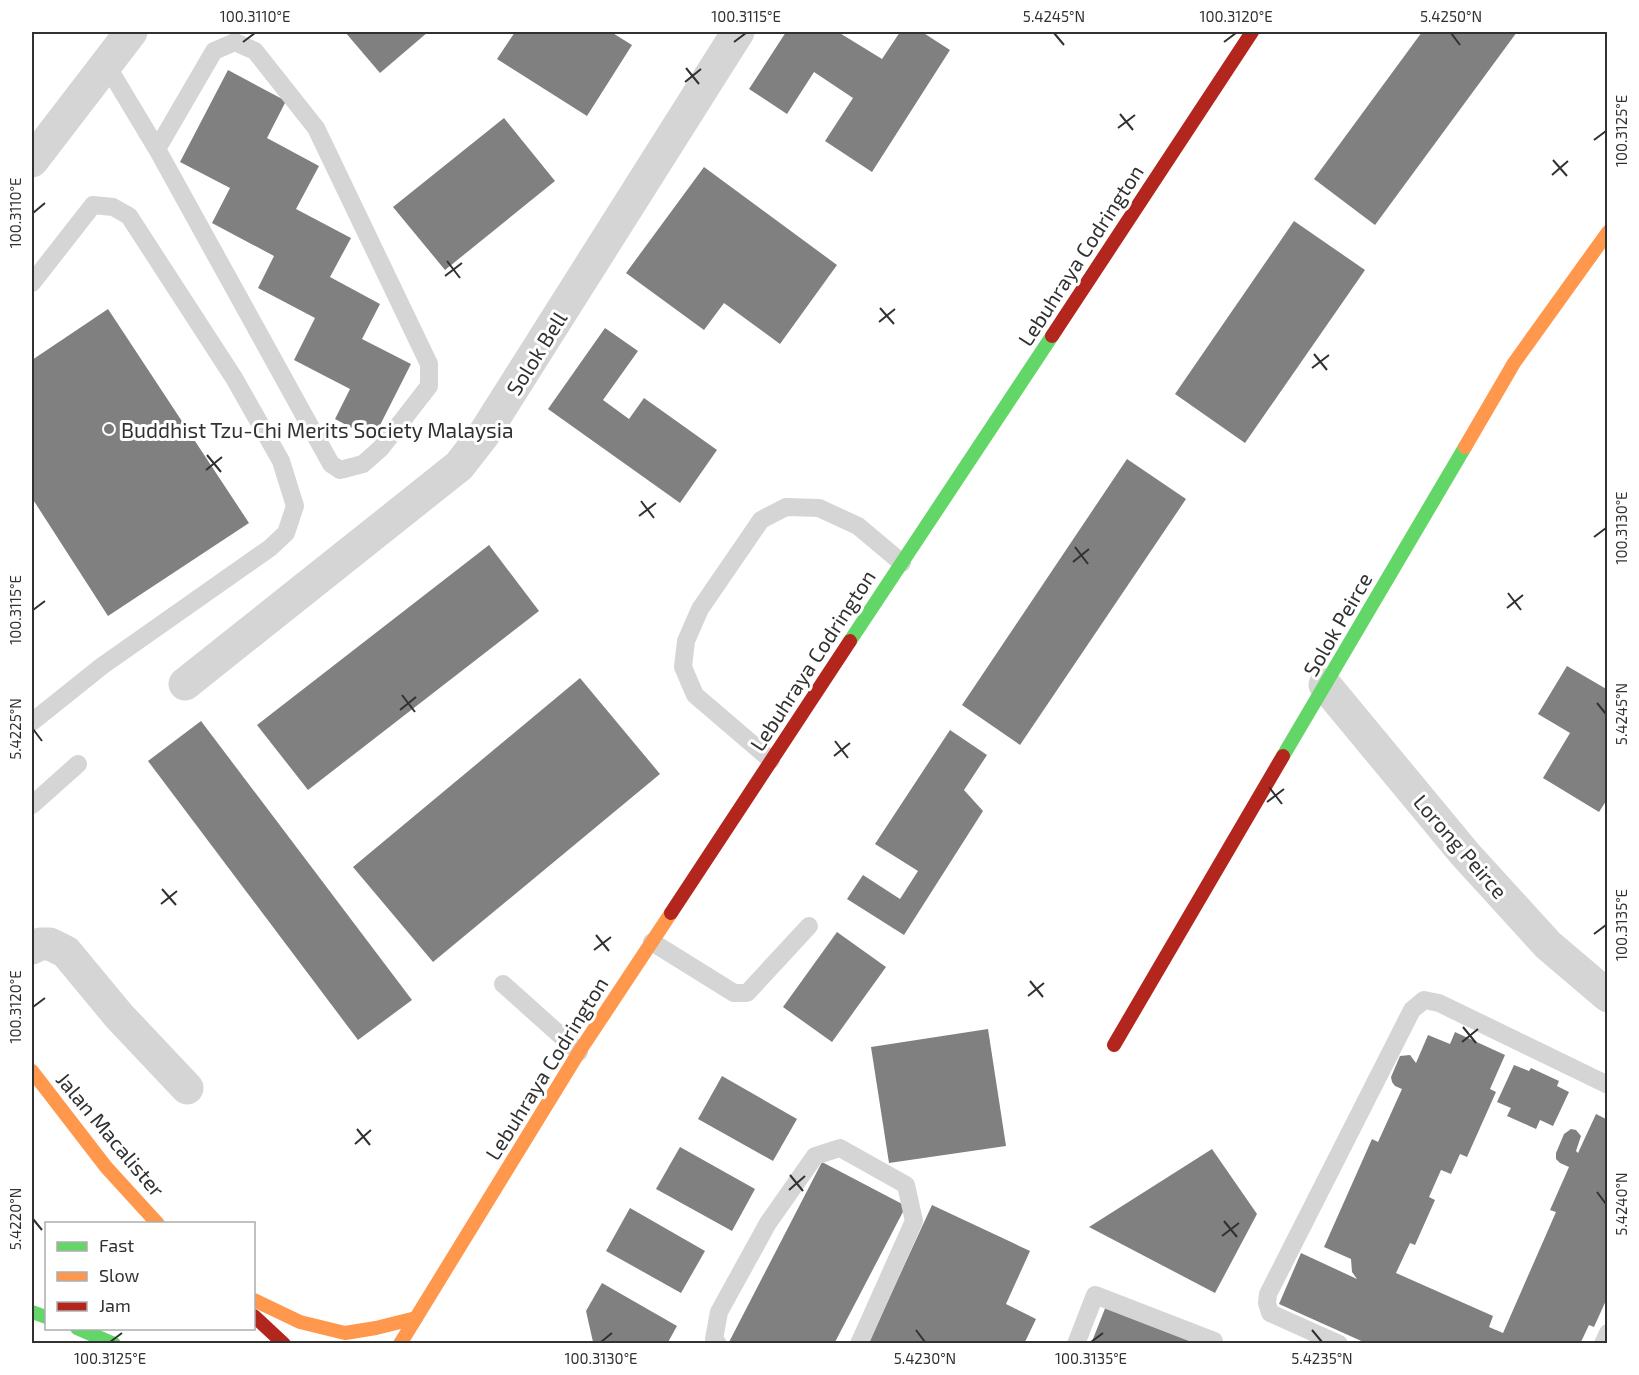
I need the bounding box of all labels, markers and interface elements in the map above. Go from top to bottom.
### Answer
text: 100.3110°E [220,7,290,25]
text: 100.3115°E [711,7,781,25]
text: 5.4245°N [1023,7,1085,25]
text: 100.3120°E [1199,7,1273,25]
text: 5.4250°N [1420,7,1482,25]
text: 100.3125°E [1612,95,1630,167]
street label: Lebuhraya Codrington [1012,160,1148,350]
text: 100.3110°E [6,178,24,248]
street label: Solok Bell [501,306,572,399]
place label: Buddhist Tzu-Chi Merits Society Malaysia [121,417,513,442]
marker: Buddhist Tzu-Chi Merits Society Malaysia [102,422,116,436]
text: 100.3130°E [1612,491,1630,565]
street label: Lebuhraya Codrington [744,565,880,755]
street label: Solok Peirce [1297,568,1377,680]
text: 100.3115°E [6,575,24,645]
text: 5.4245°N [1612,683,1630,745]
text: 5.4225°N [6,698,24,760]
street label: Lorong Peirce [1409,789,1513,903]
text: 100.3135°E [1612,889,1630,961]
text: 100.3120°E [6,970,24,1044]
street label: Lebuhraya Codrington [480,972,612,1164]
street label: Jalan Macalister [52,1067,171,1202]
text: 5.4240°N [1612,1172,1630,1236]
text: 5.4220°N [6,1188,24,1250]
legend [45,1222,255,1330]
text: Fast [99,1234,134,1256]
text: Slow [99,1264,140,1286]
text: Jam [99,1294,131,1316]
text: 100.3125°E [74,1349,146,1367]
text: 100.3130°E [564,1349,638,1367]
text: 5.4230°N [894,1349,956,1367]
text: 100.3135°E [1055,1349,1127,1367]
text: 5.4235°N [1291,1349,1353,1367]

